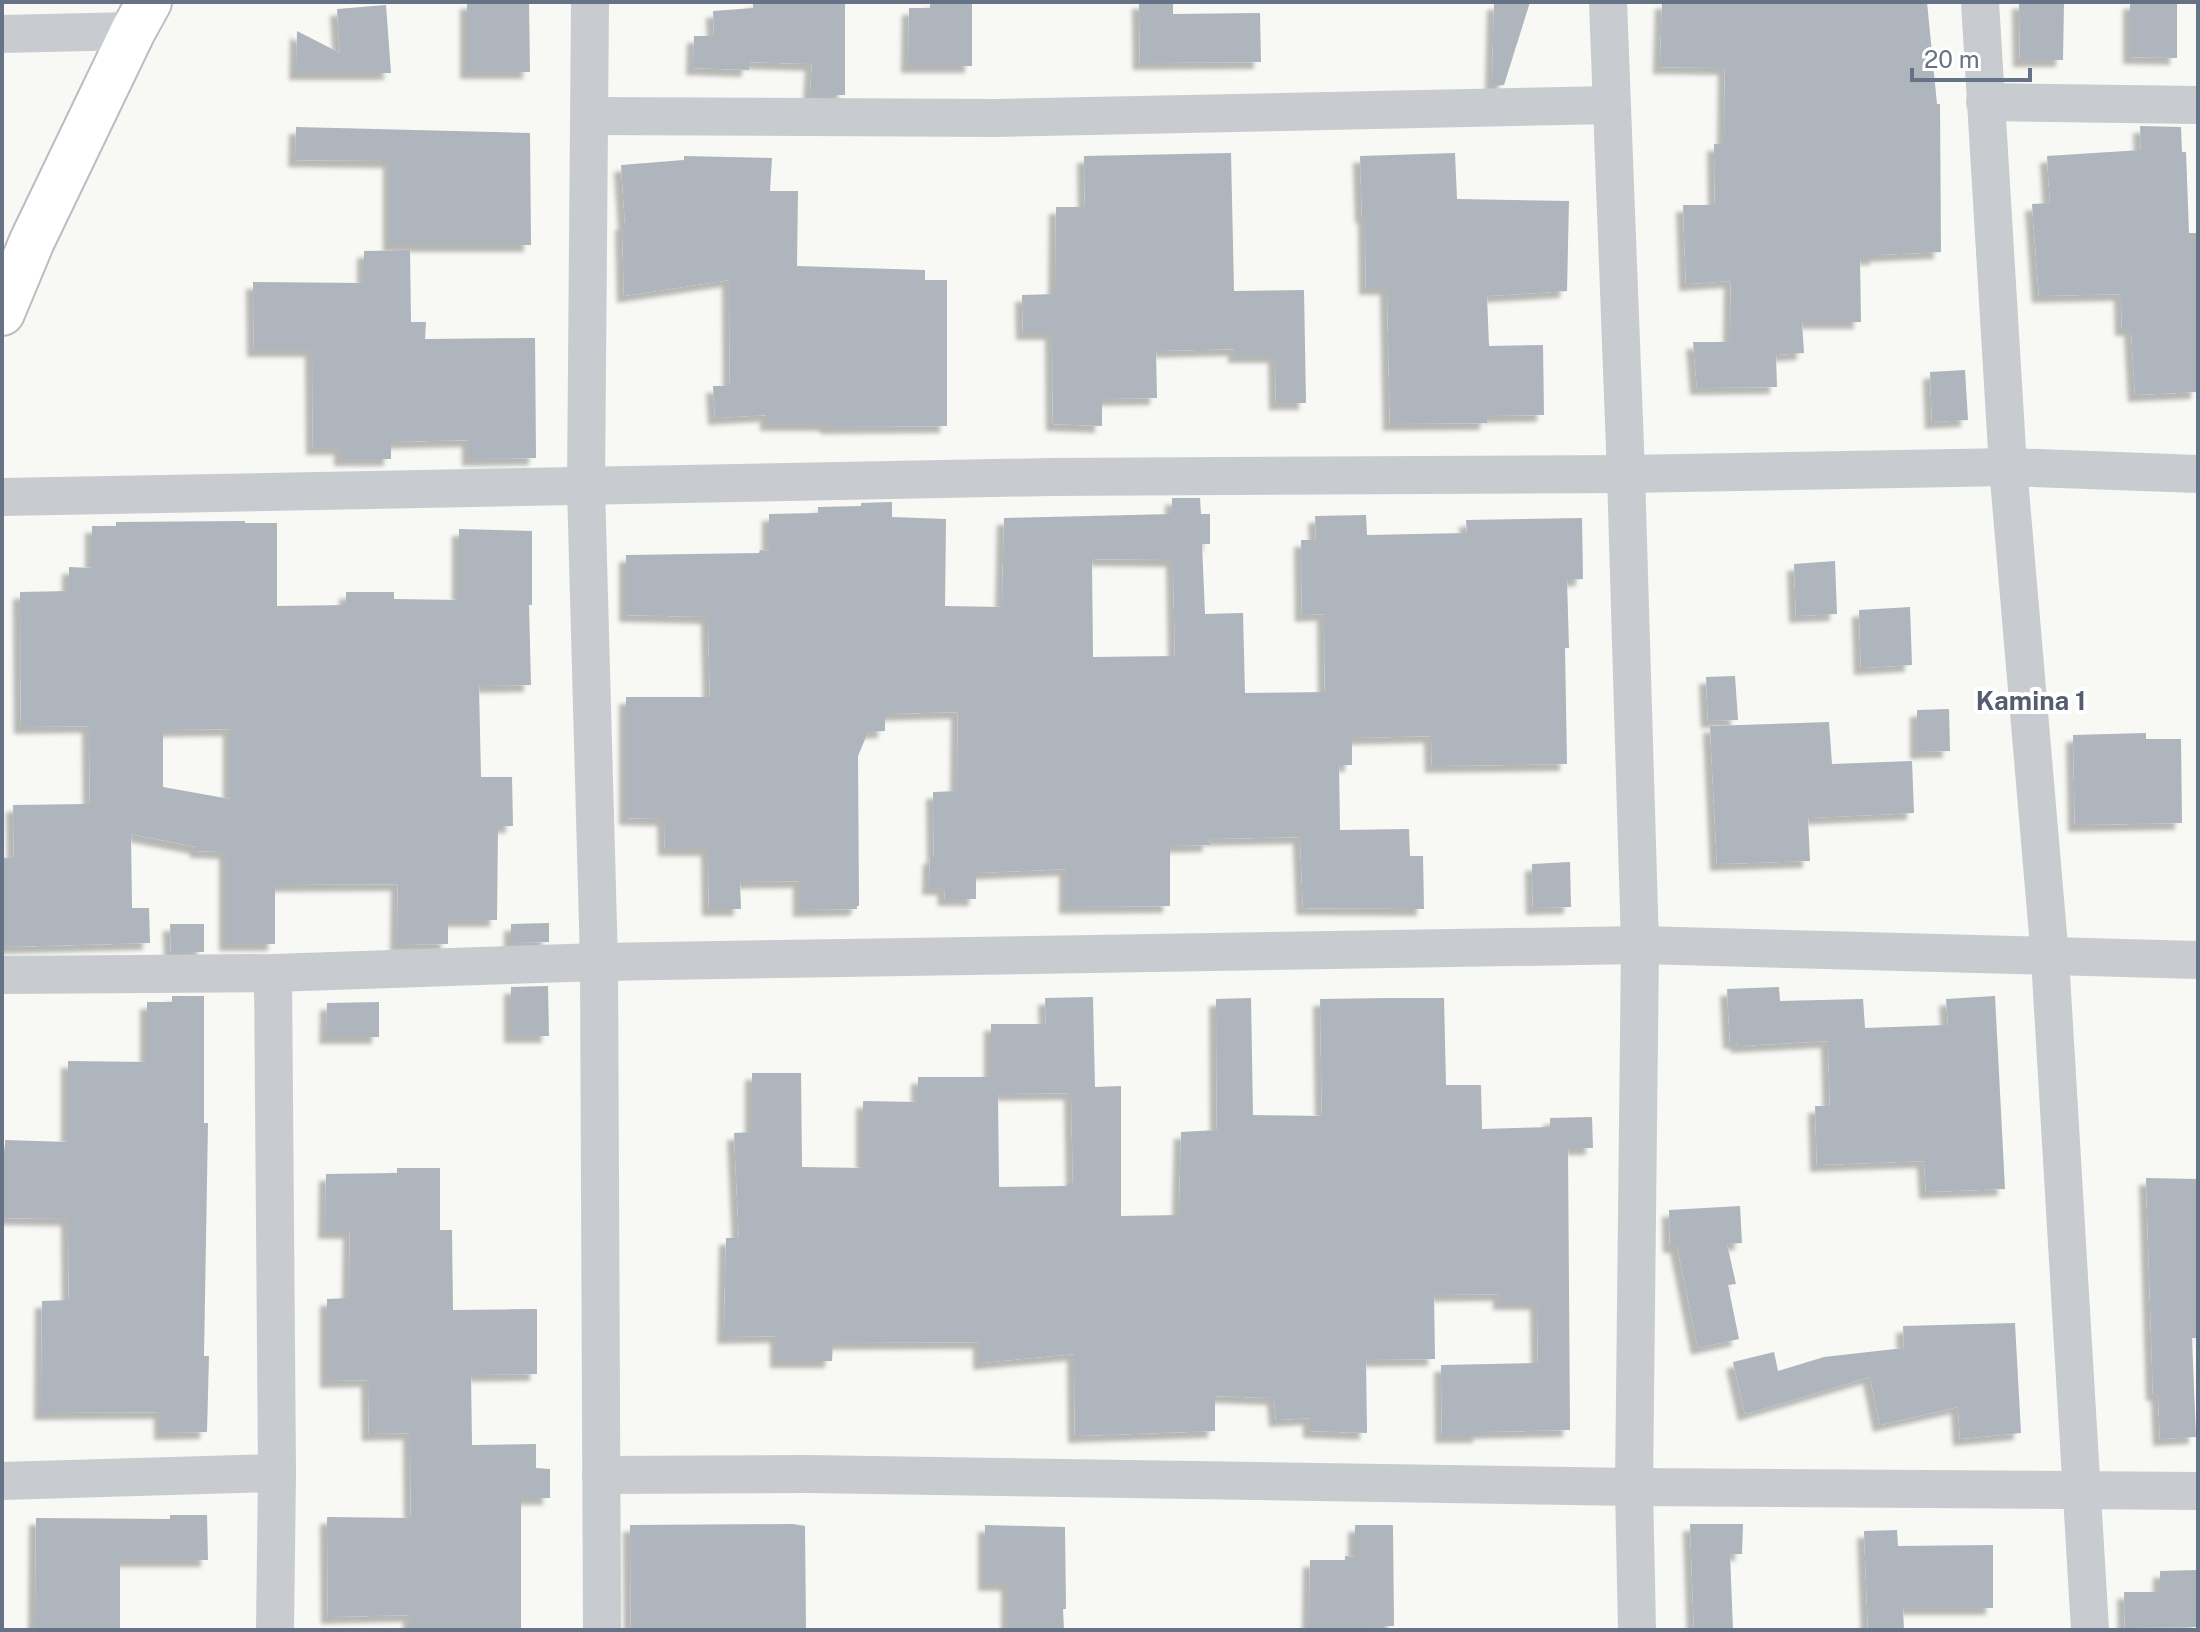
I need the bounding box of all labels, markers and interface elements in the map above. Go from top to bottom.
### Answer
scale bar [1912,32,2030,82]
text: 20 m [1924,45,1980,73]
district label: Kamina 1 [1976,685,2086,716]

